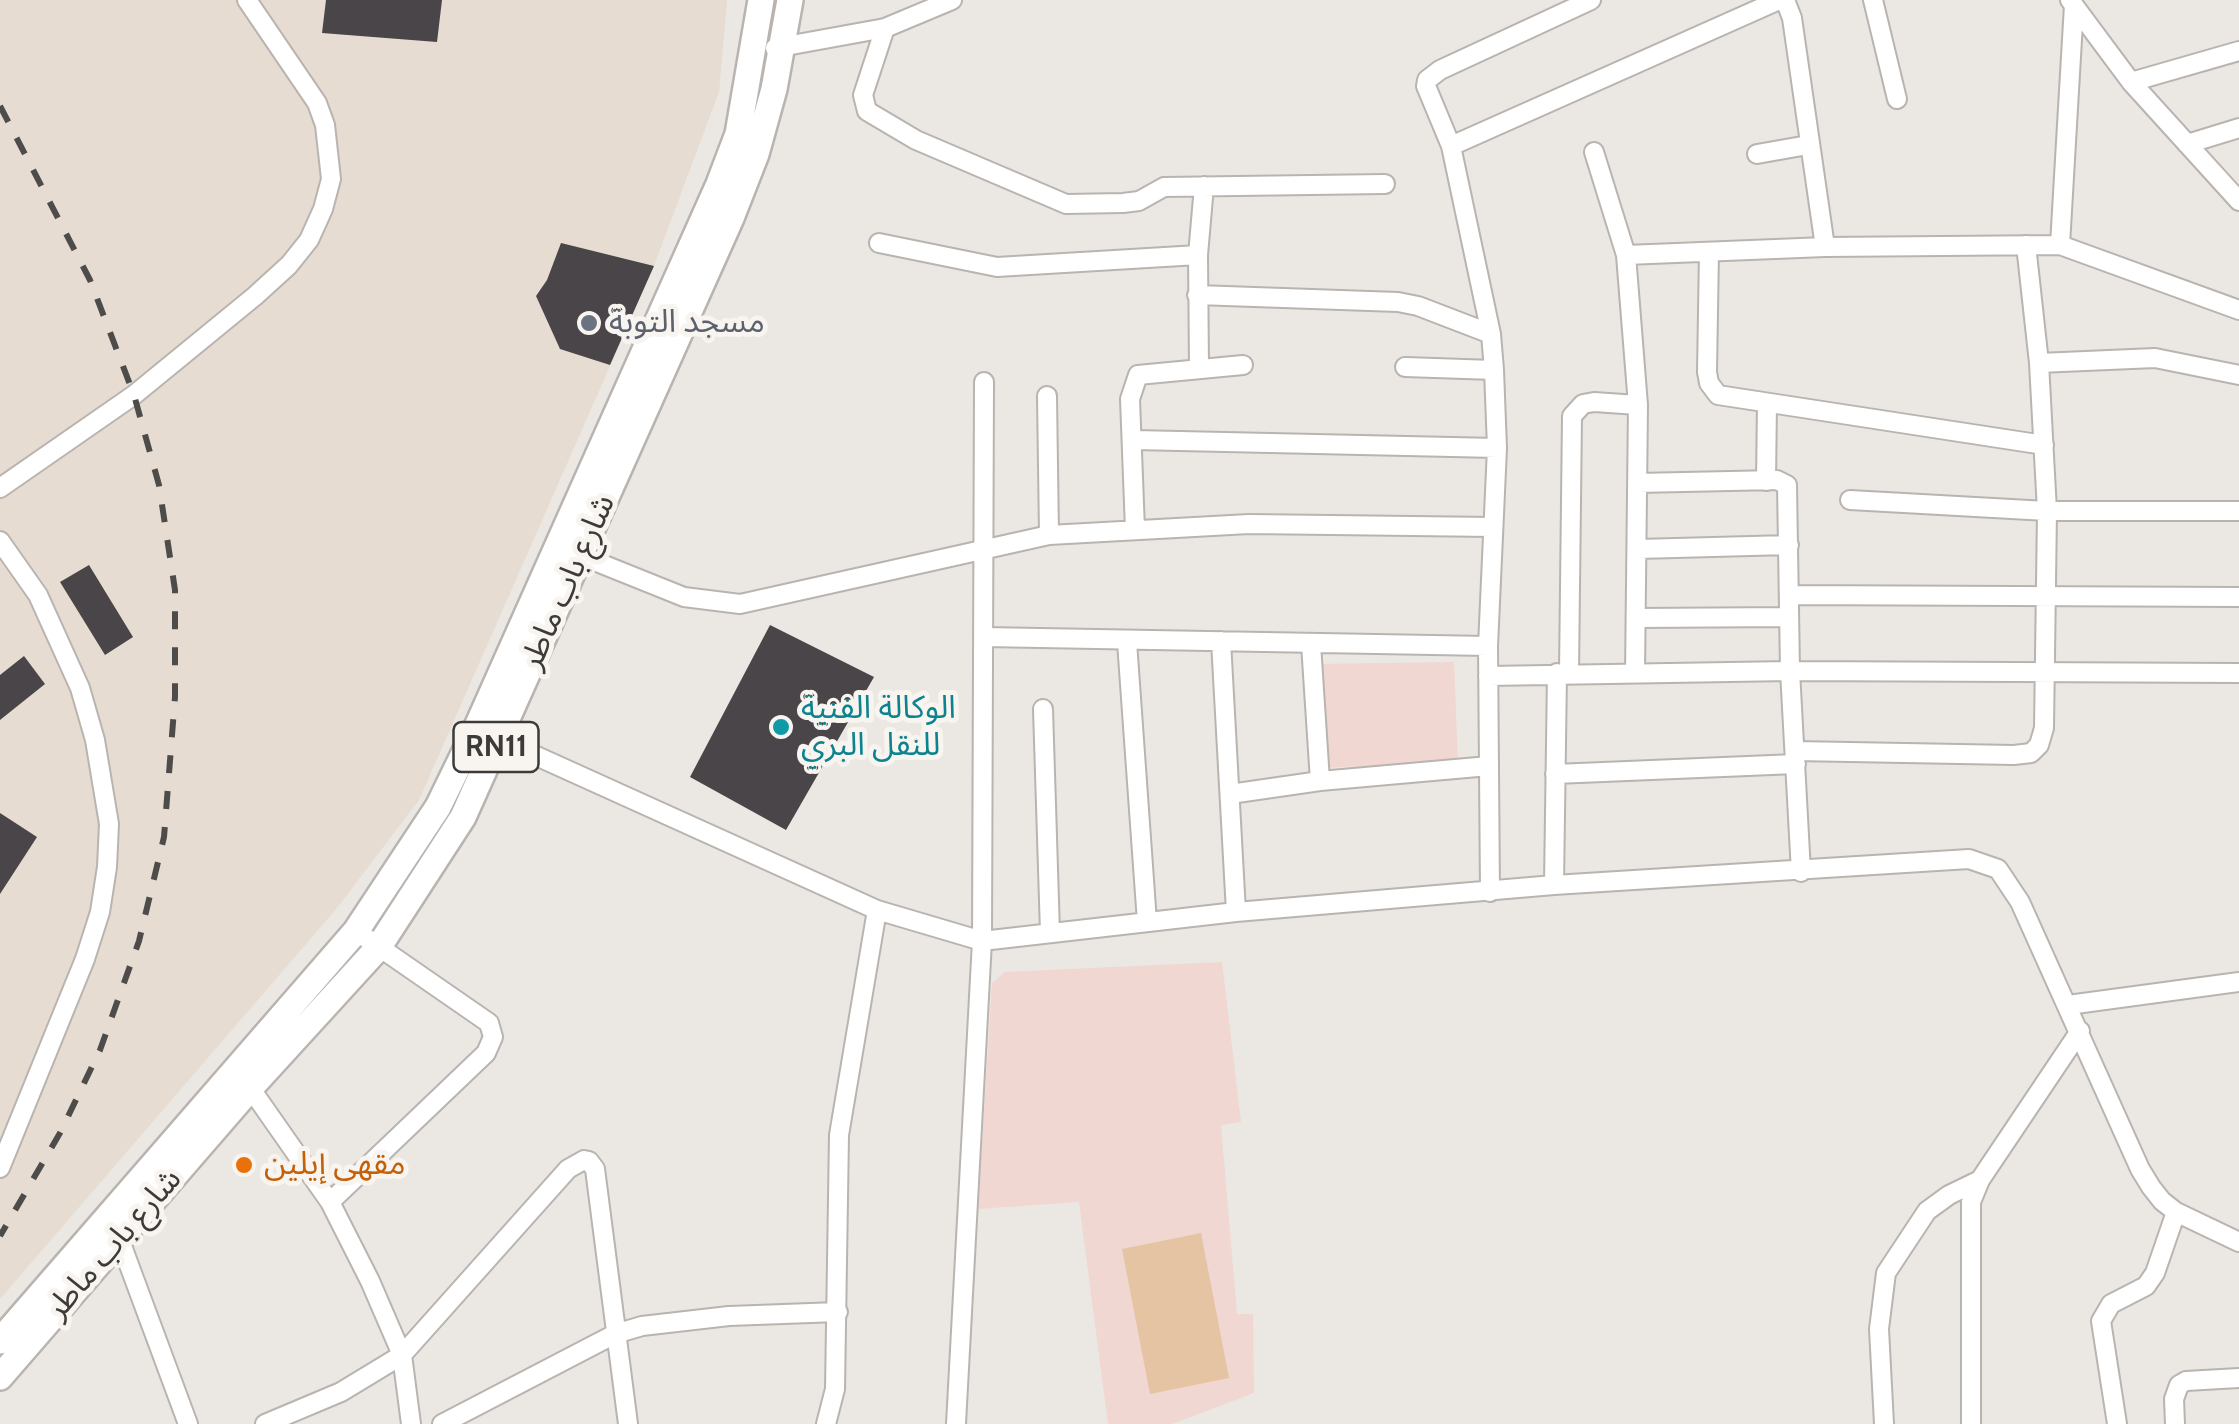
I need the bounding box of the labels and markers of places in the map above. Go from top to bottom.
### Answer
place label: مسجد التوبة [609,304,765,342]
marker: مسجد التوبة [578,312,600,334]
place label: الوكالة الفنية للنقل البري [801,690,956,765]
marker: الوكالة الفنية للنقل البري [770,716,792,738]
place label: مقهى إيلين [264,1146,406,1184]
marker: مقهى إيلين [233,1154,255,1176]

